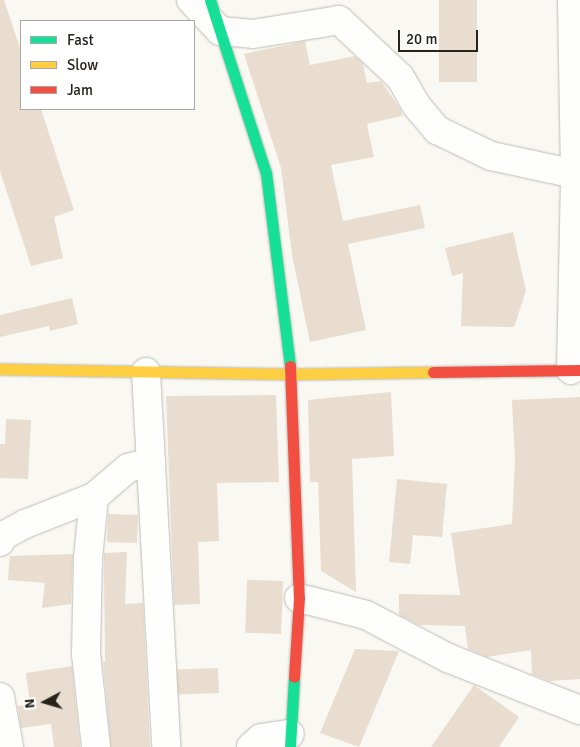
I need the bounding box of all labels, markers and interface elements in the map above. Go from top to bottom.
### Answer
legend [20,20,195,110]
scale bar [400,20,480,52]
text: 20 m [406,30,437,48]
text: Fast [67,31,94,49]
text: Slow [67,56,98,74]
text: Jam [67,81,93,99]
north arrow [20,677,70,727]
text: N [21,698,39,709]

